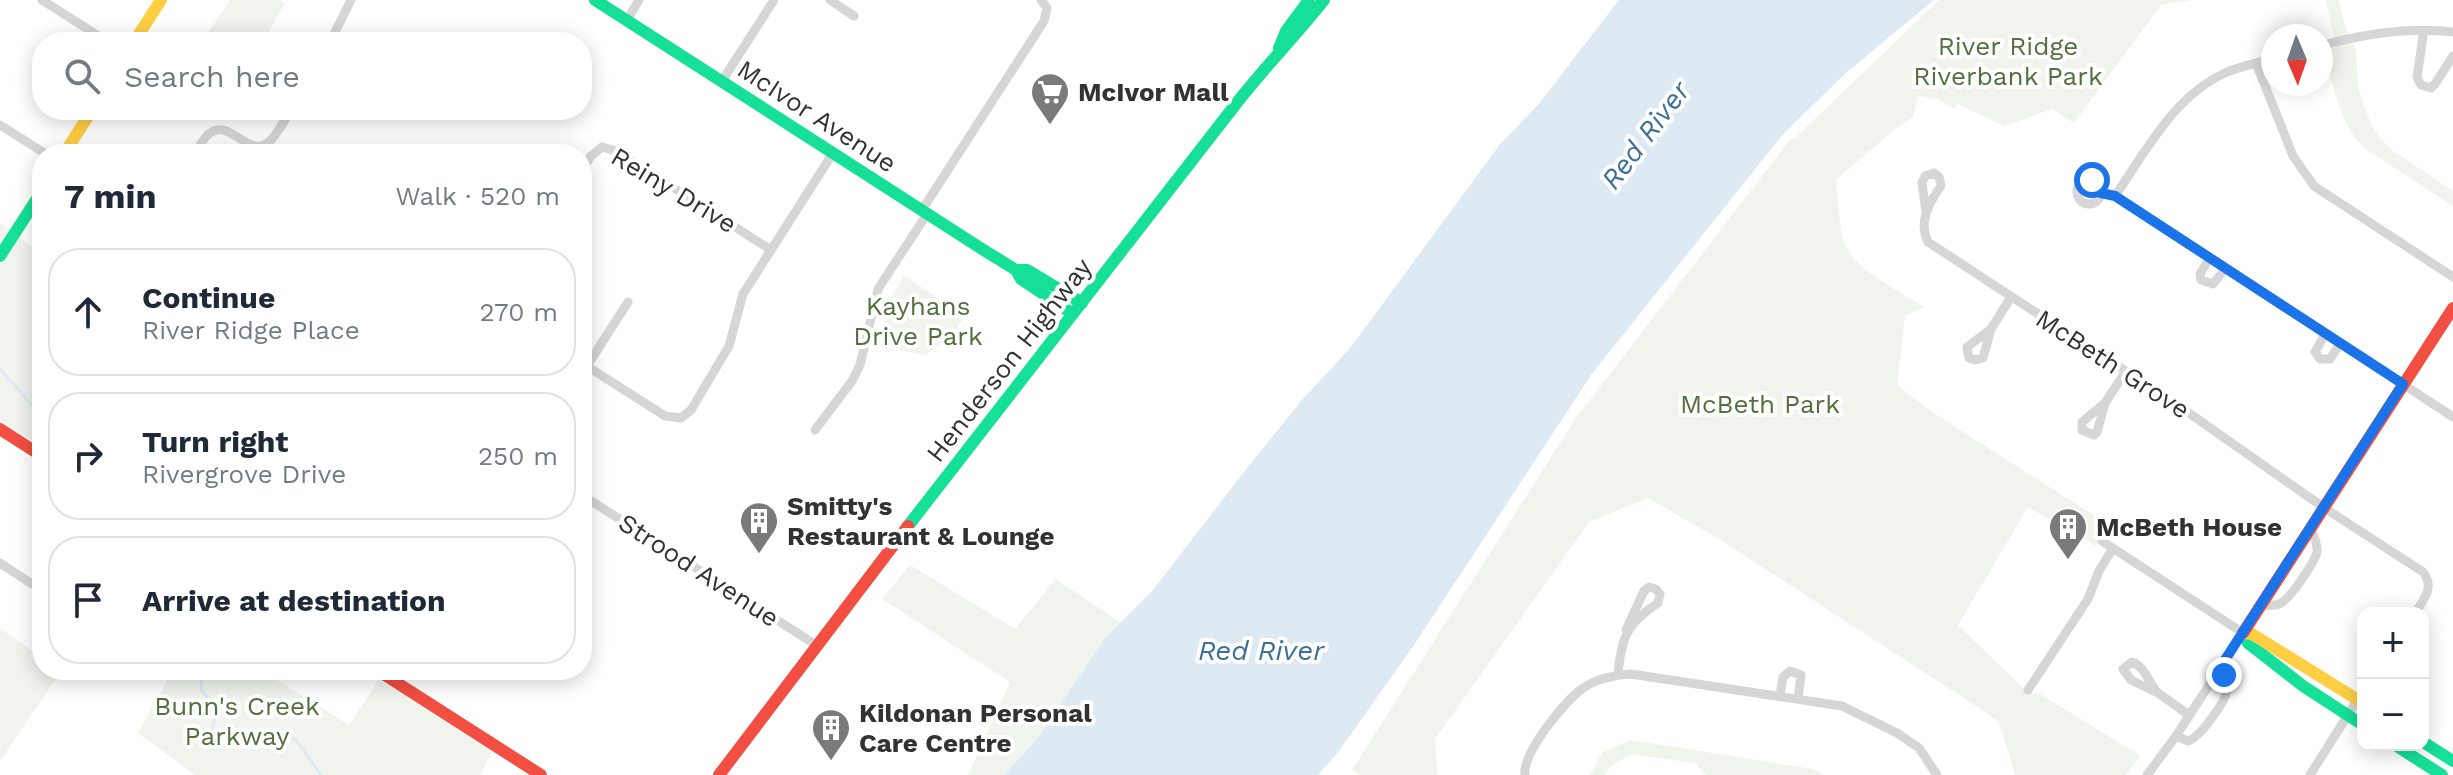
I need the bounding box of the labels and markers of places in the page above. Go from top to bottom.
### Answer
supermarket icon: McIvor Mall [1029,71,1071,126]
place label: McIvor Mall [1078,77,1229,107]
place label: Smitty's Restaurant & Lounge [787,491,1054,551]
building icon: Smitty's Restaurant & Lounge [738,500,780,555]
building icon: McBeth House [2047,506,2089,561]
place label: McBeth House [2096,512,2282,542]
place label: Kildonan Personal Care Centre [859,698,1092,758]
building icon: Kildonan Personal Care Centre [810,707,852,762]

